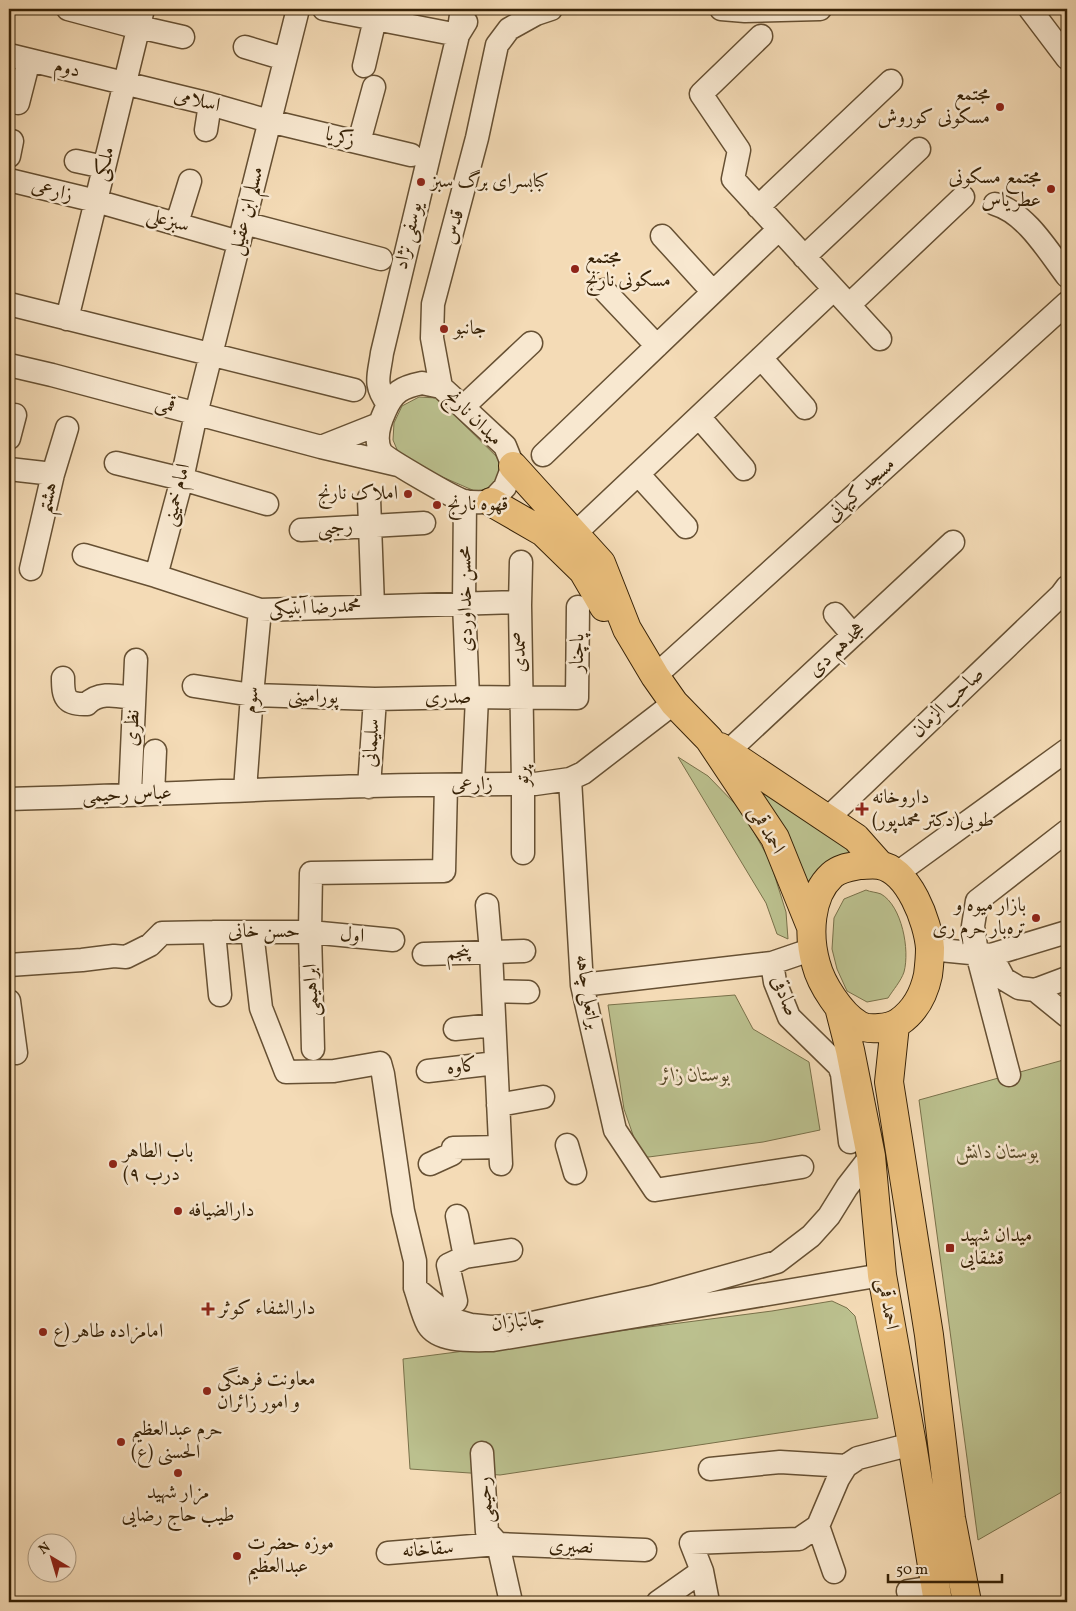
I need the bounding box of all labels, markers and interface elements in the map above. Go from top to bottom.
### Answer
street label: دوم [50,52,83,88]
place label: مجتمع مسکونی کوروش [878,81,990,132]
street label: اسلامی [171,82,223,120]
marker: مجتمع مسکونی کوروش [994,101,1006,113]
street label: زکریا [322,121,358,155]
street label: ملکی [87,144,123,184]
street label: مسلم ابن عقیل [222,163,276,260]
place label: مجتمع مسکونی عطر یاس [948,164,1041,215]
place label: کبابسرای برگ سبز [429,168,549,196]
street label: زارعی [28,172,76,210]
marker: کبابسرای برگ سبز [415,176,427,188]
marker: مجتمع مسکونی عطر یاس [1045,183,1057,195]
street label: یوسفی نژاد [388,198,431,272]
street label: سبزعلی [143,202,193,240]
street label: قدس [436,206,472,248]
place label: مجتمع مسکونی نارنج [585,244,671,296]
marker: مجتمع مسکونی نارنج [569,263,581,275]
place label: جانبو [452,315,486,343]
marker: جانبو [438,323,450,335]
street label: میدان نارنج [437,383,508,454]
street label: قمی [152,389,178,421]
street label: مسجد کیهانی [820,451,902,529]
street label: امام خمینی [156,461,200,530]
street label: هشتم [31,479,69,518]
place label: املاک نارنج [317,480,398,509]
marker: املاک نارنج [402,488,414,500]
place label: قهوه نارنج [447,491,508,520]
marker: قهوه نارنج [431,499,443,511]
street label: رجبی [316,513,354,544]
street label: محسن خداوردی [451,546,481,652]
street label: محمدرضا آبنیکی [268,592,362,624]
street label: هجدهم دی [802,616,874,686]
street label: صمدی [506,631,534,673]
street label: پاچنار [564,632,592,675]
street label: صاحب الزمان [905,661,991,745]
street label: پورامینی [287,682,340,712]
street label: صدری [424,684,472,712]
street label: سوم [237,685,269,715]
street label: نظری [118,709,148,747]
street label: سلیمانی [356,718,388,768]
street label: پرتو [509,763,537,788]
street label: زارعی [451,771,493,799]
street label: عباس رحیمی [82,779,172,811]
place label: داروخانه طوبی(دکتر محمدپور) [872,784,994,835]
street label: احمد قمی [741,801,791,859]
marker: داروخانه طوبی(دکتر محمدپور) [856,803,868,815]
place label: بازار میوه و تره‌بار حرم ری [932,892,1026,945]
marker: بازار میوه و تره‌بار حرم ری [1030,912,1042,924]
street label: حسن خانی [228,918,300,946]
street label: اول [339,921,365,951]
street label: پنجم [446,939,472,970]
street label: براتعلی چاهه [567,952,607,1032]
street label: ابراهیمی [297,963,327,1017]
street label: صادقی [763,971,805,1021]
street label: کاوه [445,1051,479,1083]
park label: بوستان زائر [658,1062,731,1090]
place label: باب الطاهر (درب ۹ [121,1138,193,1189]
park label: بوستان دانش [955,1139,1039,1167]
marker: باب الطاهر (درب ۹ [107,1158,119,1170]
place label: دارالضیافه [188,1197,255,1225]
marker: دارالضیافه [172,1205,184,1217]
place label: میدان شهید قشقایی [960,1222,1032,1273]
marker: میدان شهید قشقایی [944,1242,956,1254]
street label: احمد قمی [869,1276,905,1332]
place label: دارالشفاء کوثر [217,1295,315,1323]
marker: دارالشفاء کوثر [201,1302,215,1316]
street label: جانبازان [490,1305,546,1339]
place label: امامزاده طاهر (ع [53,1318,163,1348]
marker: امامزاده طاهر (ع [37,1326,49,1338]
place label: معاونت فرهنگی و امور زائران [217,1366,315,1417]
marker: معاونت فرهنگی و امور زائران [201,1385,213,1397]
place label: حرم عبدالعظیم الحسنی (ع) [131,1416,223,1469]
marker: حرم عبدالعظیم الحسنی (ع) [115,1436,127,1448]
marker: مزار شهید طیب حاج رضایی [172,1467,184,1479]
street label: رحیمی [470,1476,502,1524]
place label: مزار شهید طیب حاج رضایی [122,1479,235,1532]
place label: موزه حضرت عبدالعظیم [247,1530,334,1585]
street label: نصیری [548,1532,594,1562]
north arrow [28,1534,78,1584]
street label: سقاخانه [401,1534,455,1566]
text: N [35,1538,55,1560]
marker: موزه حضرت عبدالعظیم [231,1550,243,1562]
scale bar [888,1551,1002,1583]
text: 50 m [896,1560,928,1581]

